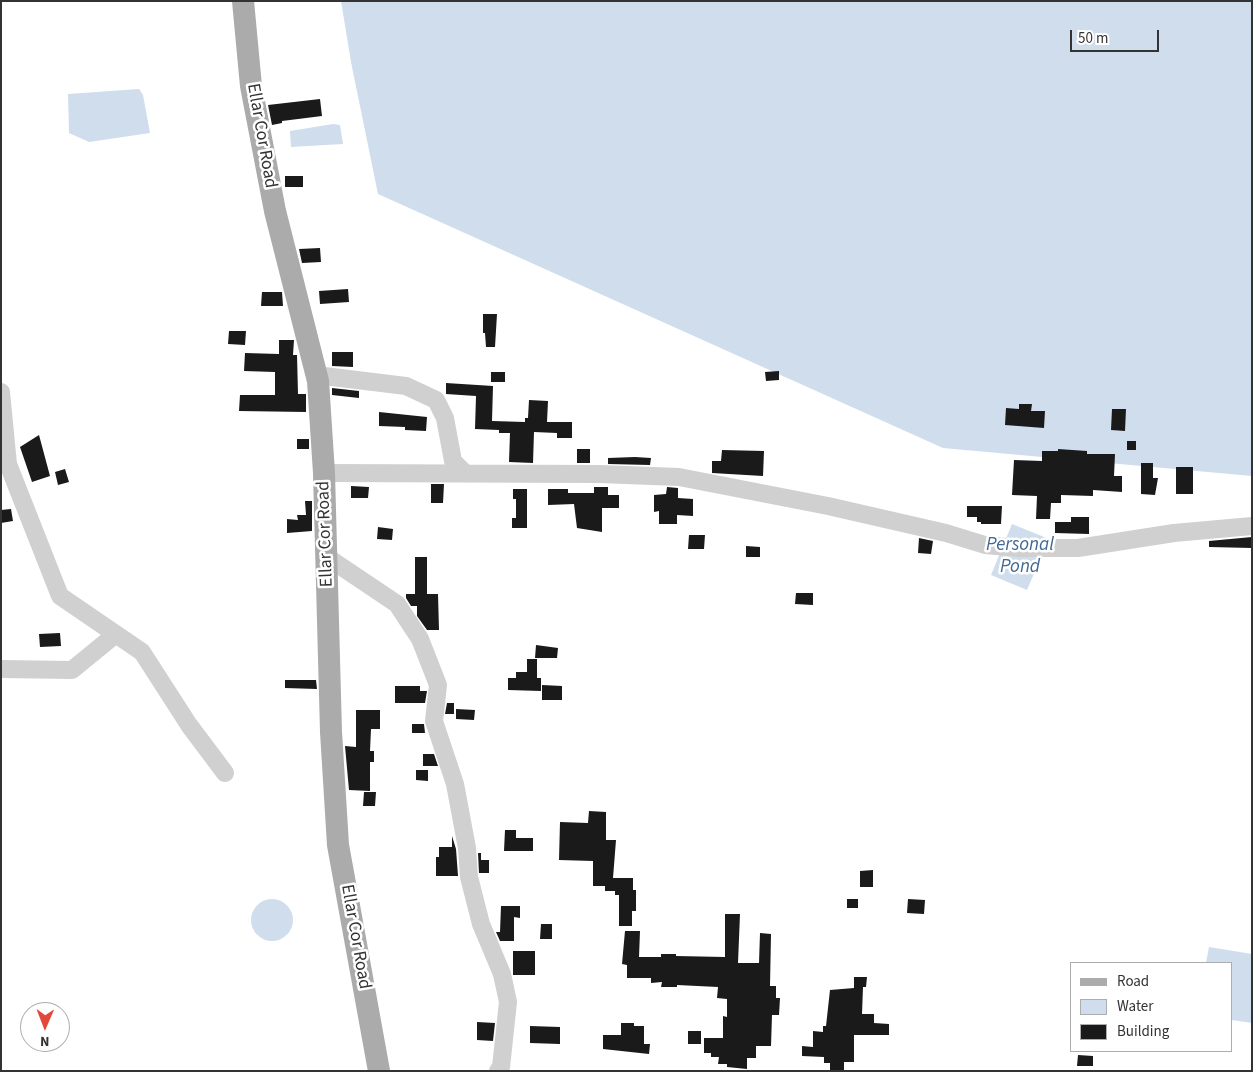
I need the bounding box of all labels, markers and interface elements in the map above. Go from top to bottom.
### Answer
scale bar [1073,20,1162,52]
text: 50 m [1078,28,1108,49]
street label: Ellar Cor Road [241,82,281,190]
street label: Ellar Cor Road [313,481,339,587]
water label: Personal Pond [986,535,1054,579]
street label: Ellar Cor Road [335,883,375,991]
legend [1070,962,1233,1052]
text: Road [1117,971,1149,992]
text: Water [1117,996,1153,1017]
north arrow [20,1002,70,1052]
text: Building [1117,1021,1169,1042]
text: N [40,1031,50,1051]

